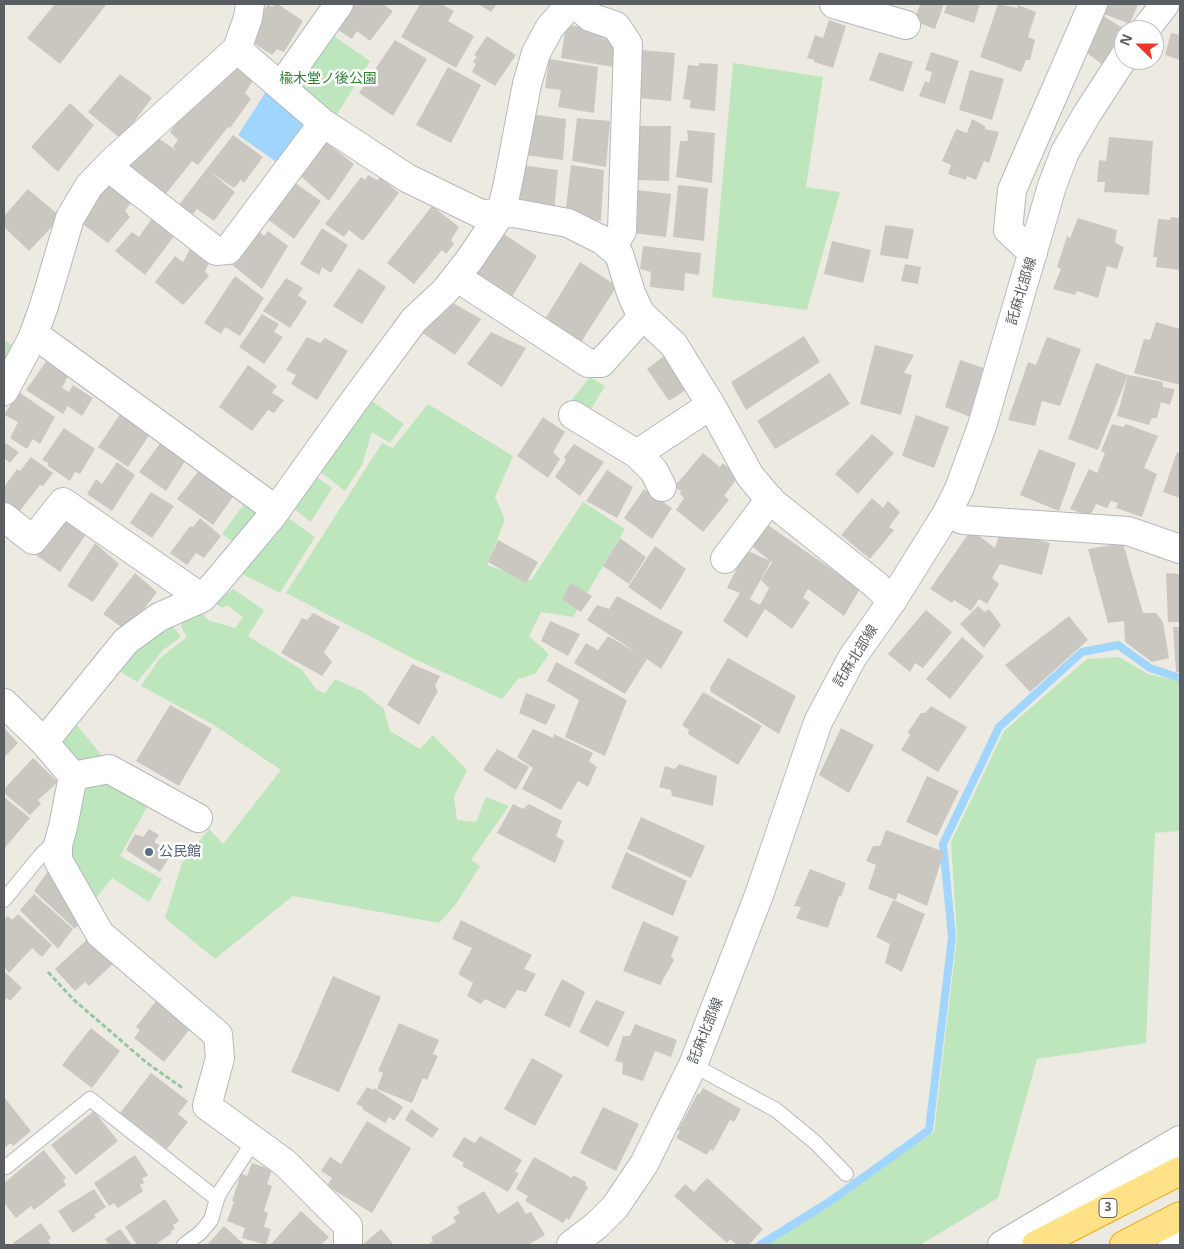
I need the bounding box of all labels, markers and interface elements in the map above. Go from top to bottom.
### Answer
north arrow [1114,20,1164,70]
text: N [1115,31,1136,48]
park label: 楡木堂ノ後公園 [279,71,377,87]
street label: 託麻北部線 [1004,255,1040,327]
street label: 託麻北部線 [830,622,882,690]
place label: 公民館 [159,844,201,860]
marker: 公民館 [143,846,155,858]
street label: 託麻北部線 [685,995,727,1067]
road number: 3 [1099,1198,1117,1218]

